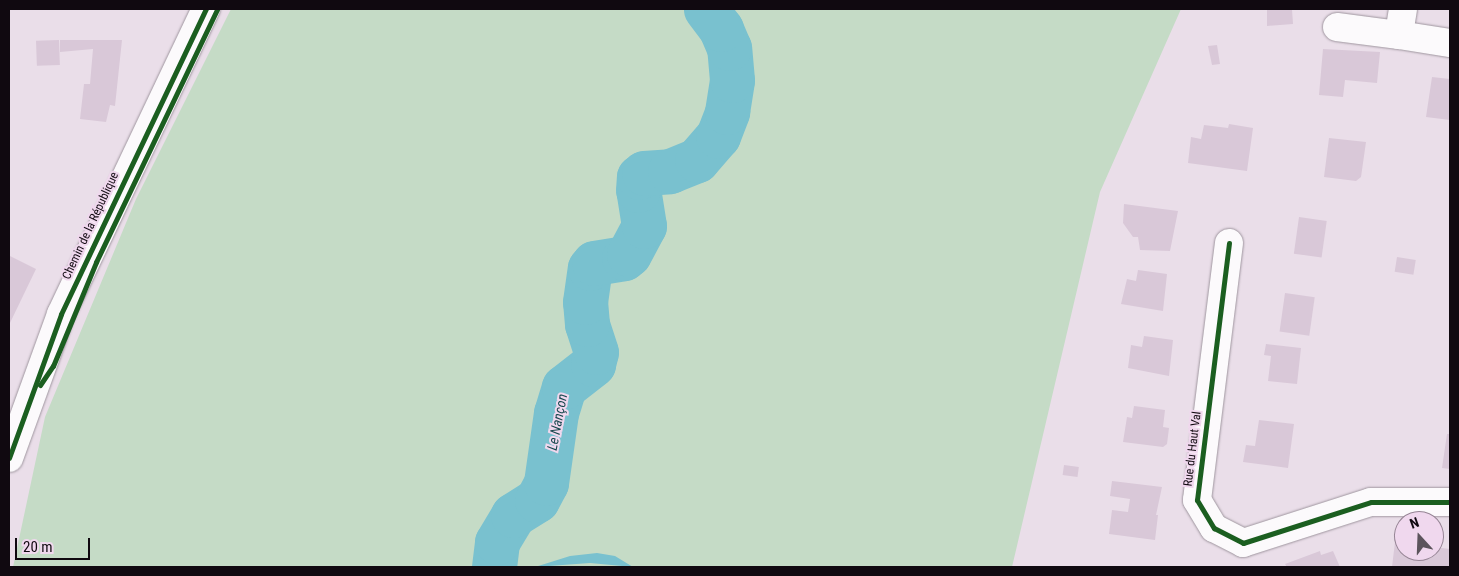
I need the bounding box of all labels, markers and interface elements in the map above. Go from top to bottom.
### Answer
street label: Chemin de la République [60,170,122,282]
water label: Le Nançon [543,392,571,452]
street label: Rue du Haut Val [1181,411,1205,487]
north arrow [1394,511,1444,561]
text: N [1407,514,1421,532]
scale bar [18,528,92,560]
text: 20 m [23,538,53,556]

